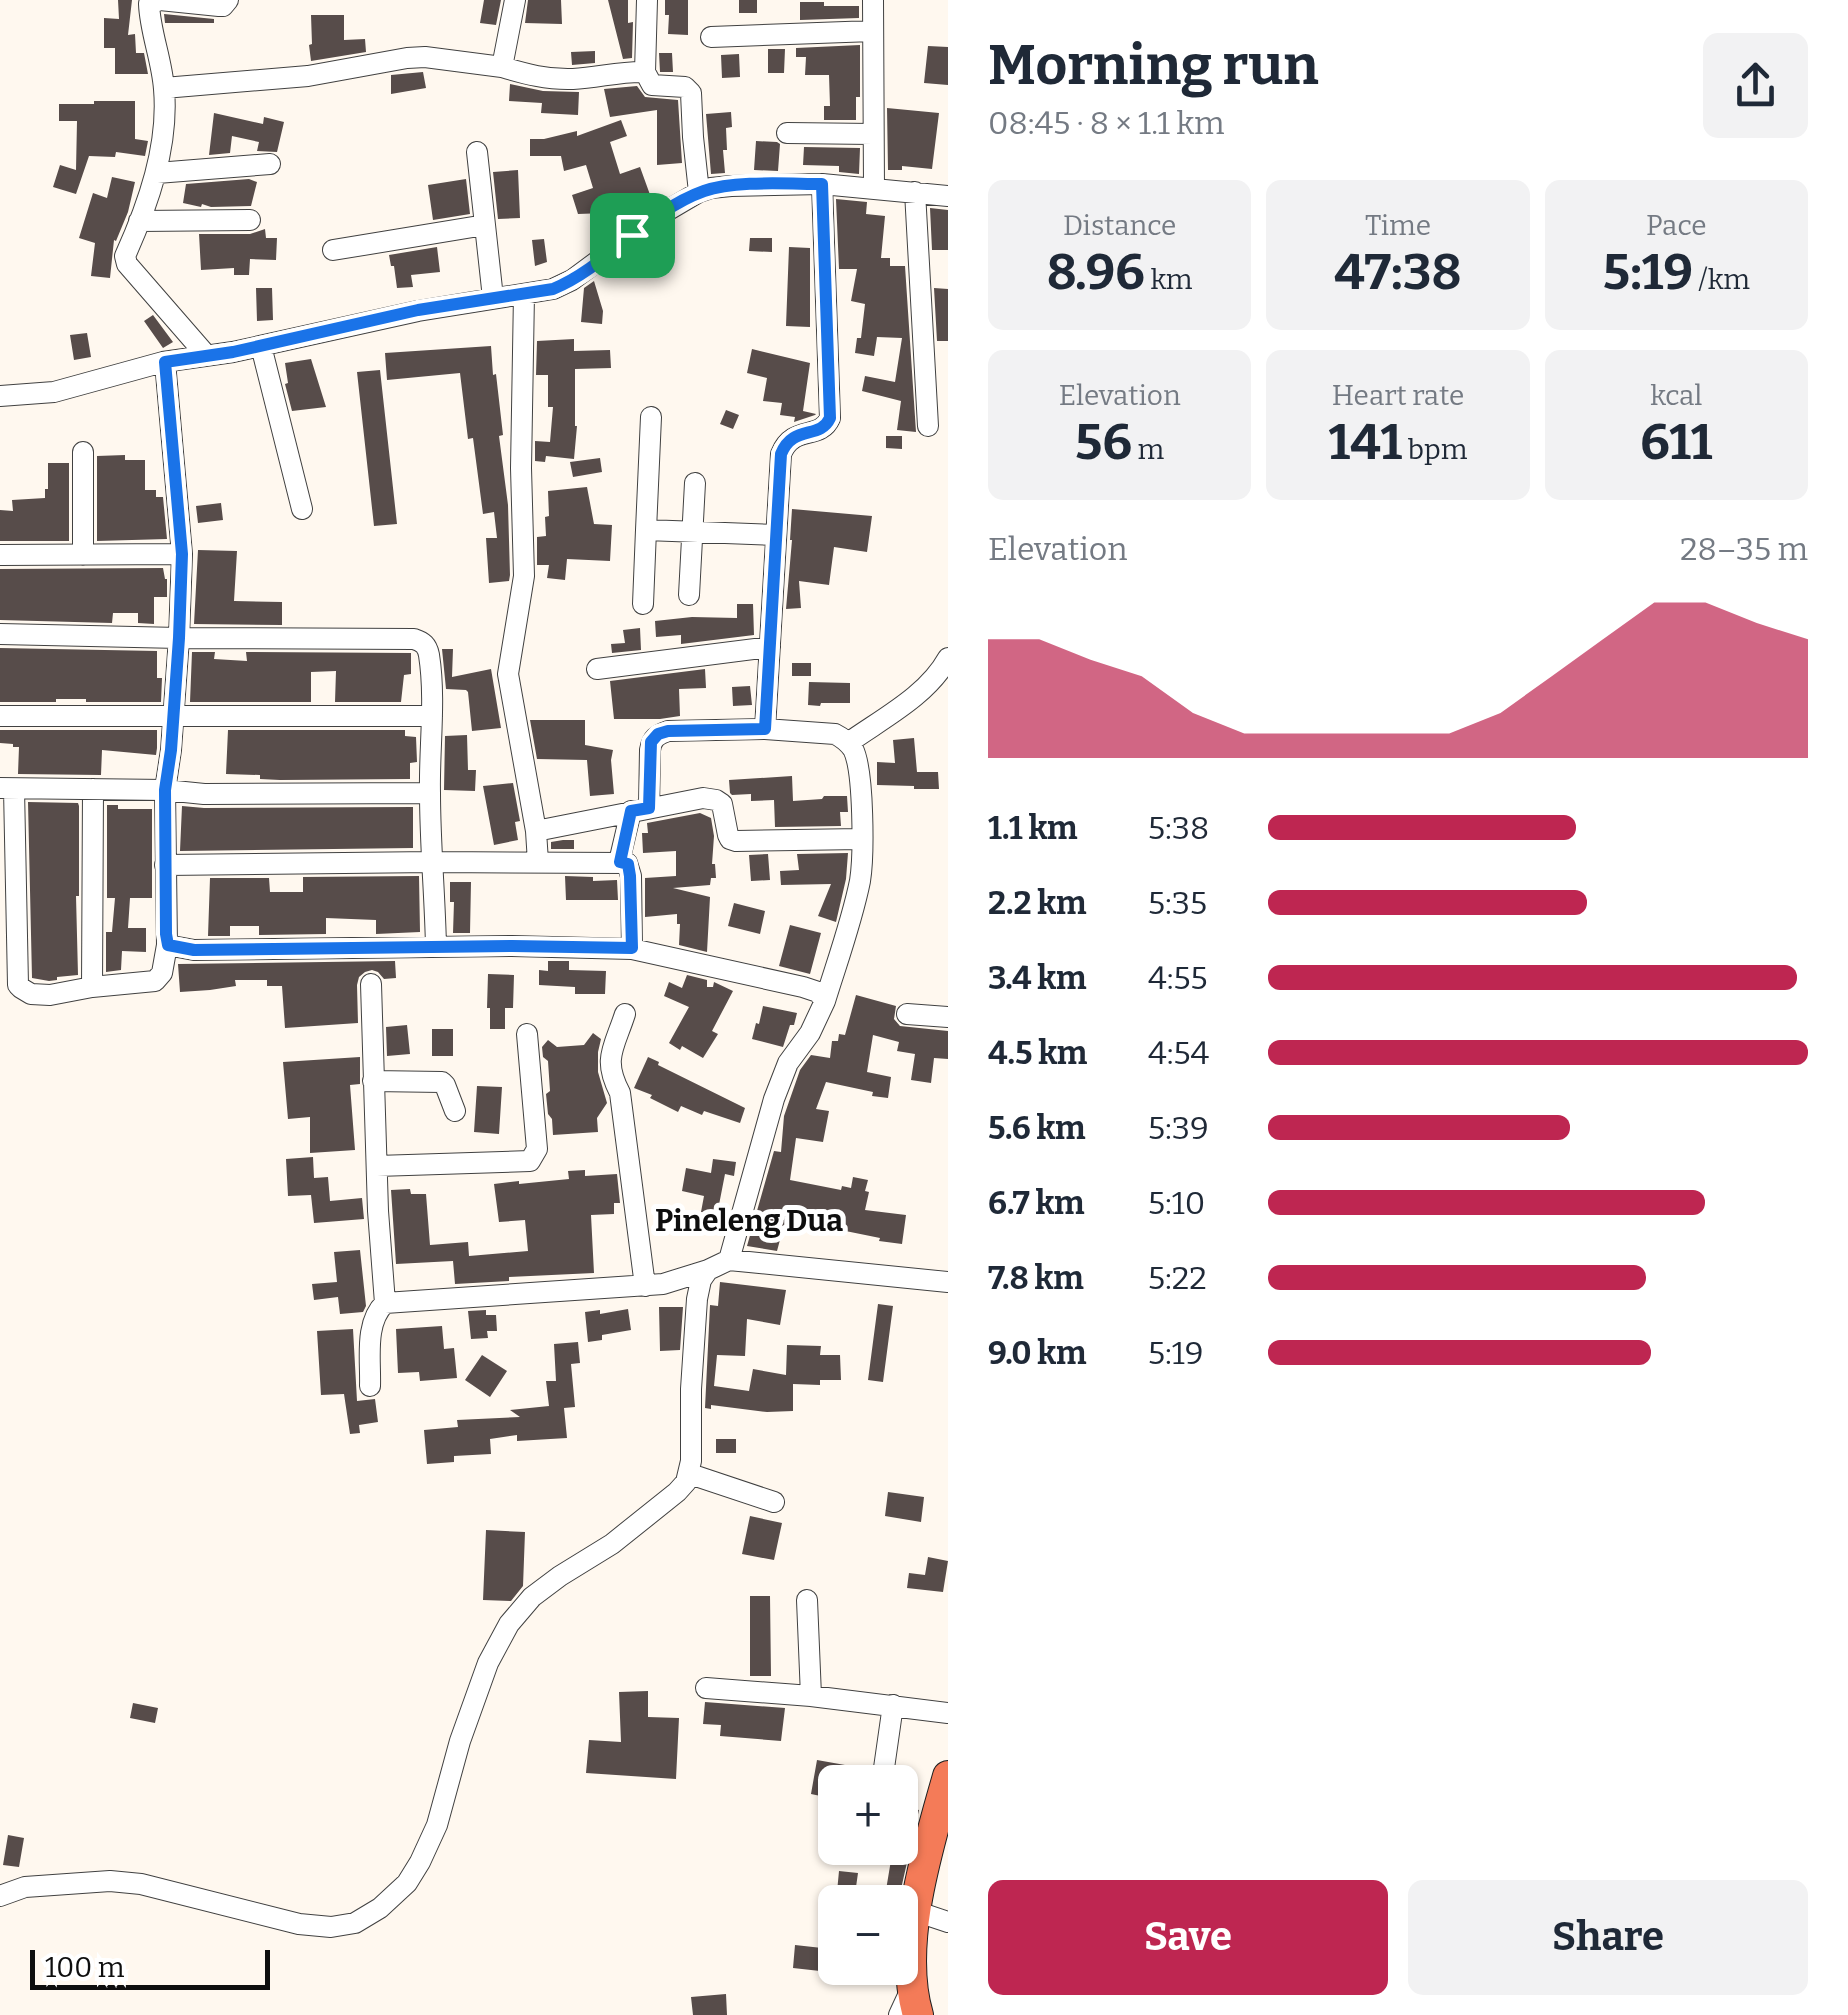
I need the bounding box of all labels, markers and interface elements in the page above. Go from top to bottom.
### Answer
text: Morning run [988,33,1319,99]
button: share [1703,33,1808,138]
text: 08:45 · 8 × 1.1 km [988,104,1224,142]
pin [590,193,675,278]
icon: arrive [605,208,660,263]
text: Distance [1063,209,1176,242]
text: Time [1365,209,1431,242]
text: Pace [1646,209,1707,242]
text: 8.96 [1047,242,1145,302]
text: 47:38 [1334,242,1462,302]
text: 5:19 [1603,242,1693,302]
text: km [1145,263,1193,296]
text: /km [1693,263,1750,296]
text: Elevation [1059,379,1181,412]
text: Heart rate [1332,379,1464,412]
text: kcal [1650,379,1702,412]
text: 56 [1075,412,1132,472]
text: 141 [1329,412,1402,472]
text: 611 [1640,412,1712,472]
text: m [1132,433,1164,466]
text: bpm [1402,433,1467,466]
text: Elevation [988,530,1128,568]
text: 28–35 m [1680,530,1808,568]
text: 1.1 km [988,809,1078,847]
text: 5:38 [1148,809,1209,847]
text: 2.2 km [988,884,1086,922]
text: 5:35 [1148,884,1207,922]
text: 3.4 km [988,959,1086,997]
text: 4:55 [1148,959,1208,997]
text: 4.5 km [988,1034,1087,1072]
text: 4:54 [1148,1034,1209,1072]
text: 5.6 km [988,1109,1086,1147]
text: 5:39 [1148,1109,1209,1147]
text: 6.7 km [988,1184,1085,1222]
text: 5:10 [1148,1184,1205,1222]
district label: Pineleng Dua [655,1203,843,1239]
text: 7.8 km [988,1259,1084,1297]
text: 5:22 [1148,1259,1207,1297]
text: 9.0 km [988,1334,1086,1372]
text: 5:19 [1148,1334,1204,1372]
map controls [818,1765,918,1985]
button: + [818,1765,918,1865]
button: Save [988,1880,1388,1995]
button: Share [1408,1880,1808,1995]
button: − [818,1885,918,1985]
scale bar [30,1945,270,1990]
text: 100 m [45,1951,125,1984]

